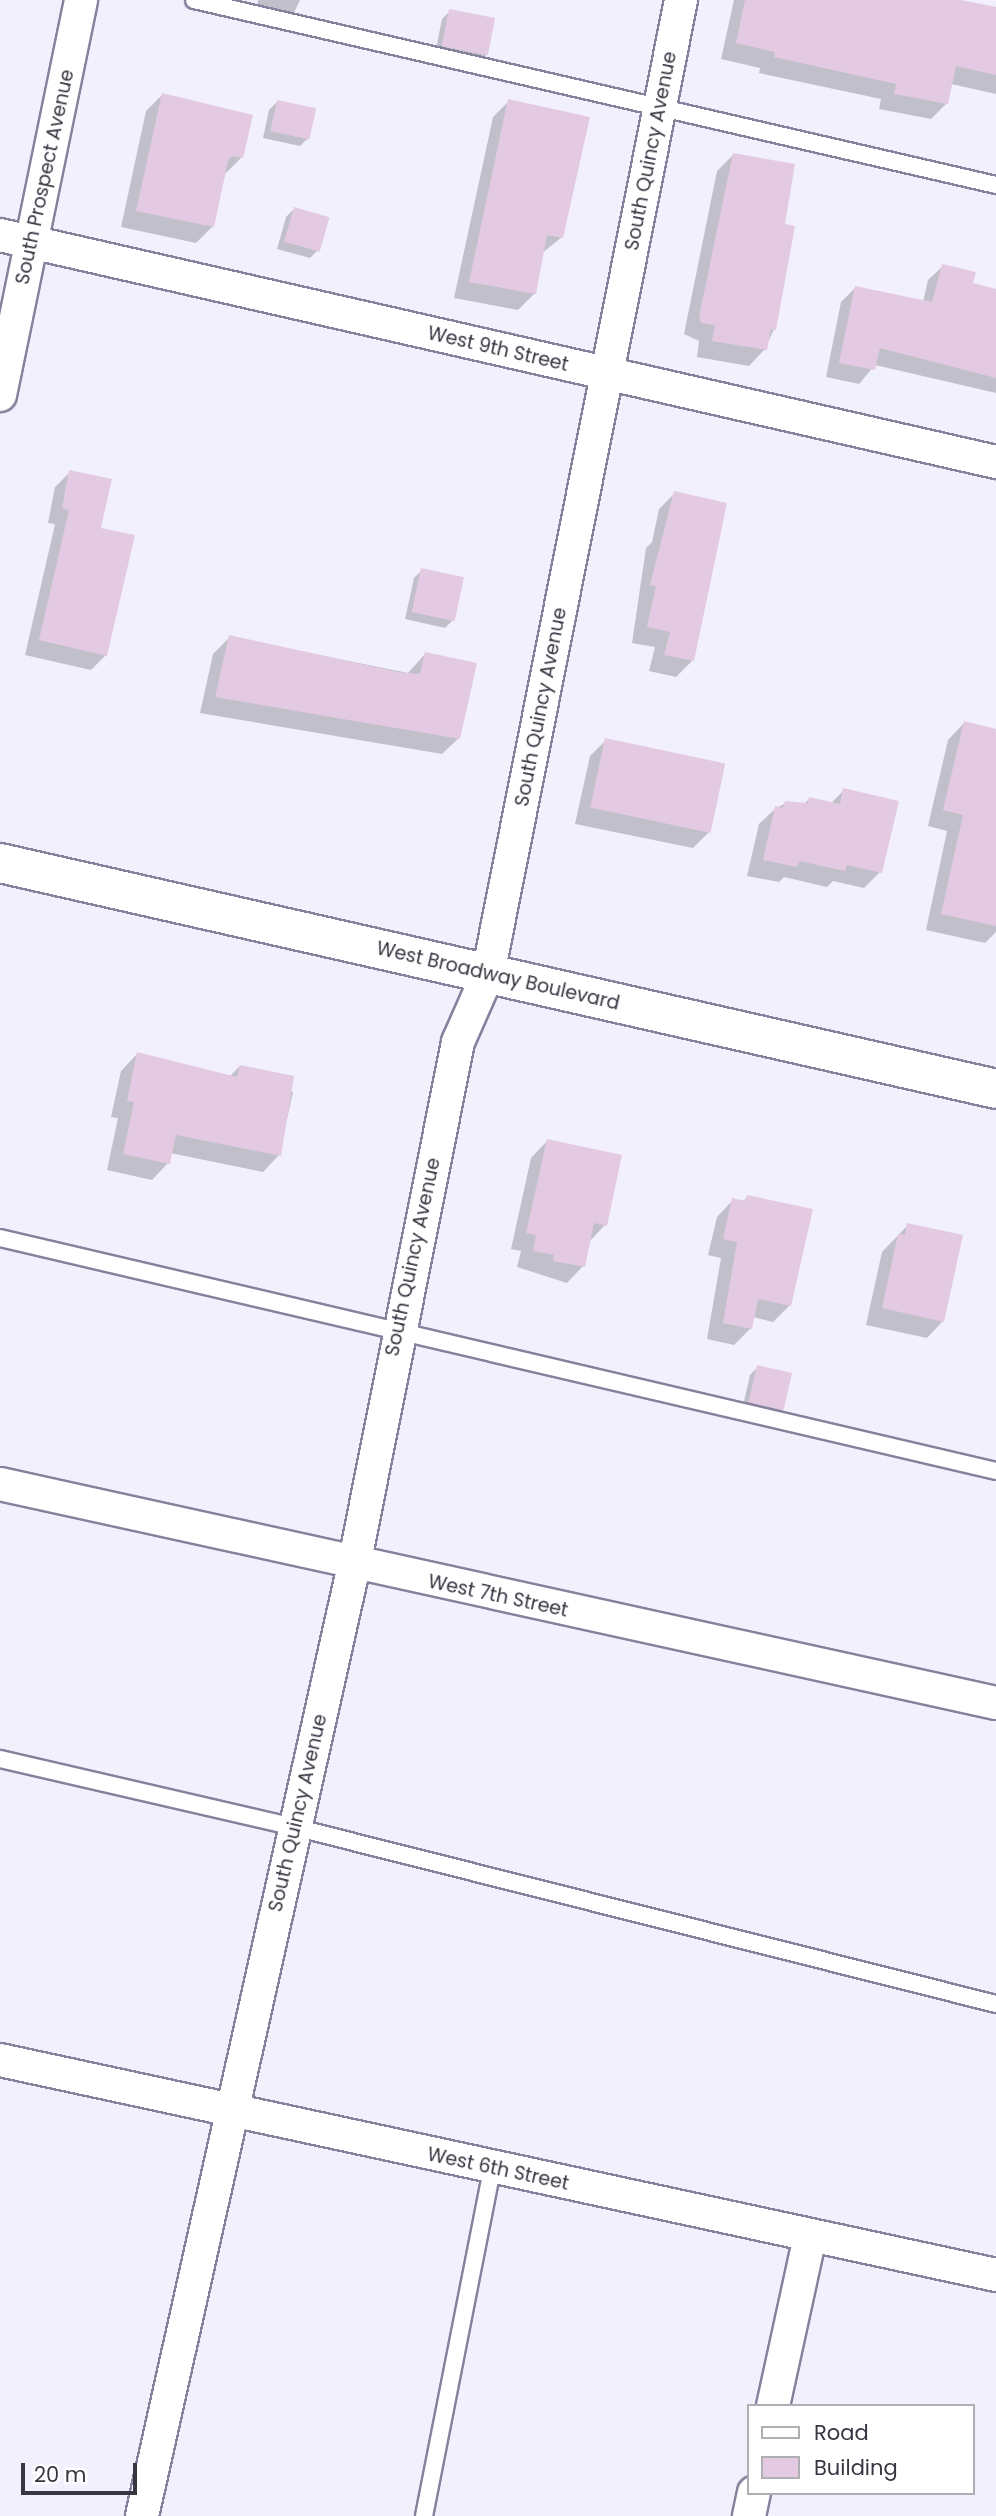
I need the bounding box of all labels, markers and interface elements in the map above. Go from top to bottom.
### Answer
street label: South Quincy Avenue [621,50,681,252]
street label: South Prospect Avenue [11,67,79,287]
street label: West 9th Street [425,322,571,376]
street label: South Quincy Avenue [511,606,571,808]
street label: West Broadway Boulevard [374,937,622,1015]
street label: South Quincy Avenue [381,1156,445,1358]
street label: West 7th Street [426,1570,570,1622]
street label: South Quincy Avenue [264,1712,332,1914]
street label: West 6th Street [425,2143,571,2195]
legend [748,2404,975,2495]
text: Road [814,2418,869,2447]
scale bar [24,2450,140,2494]
text: Building [814,2453,898,2482]
text: 20 m [34,2460,87,2489]

